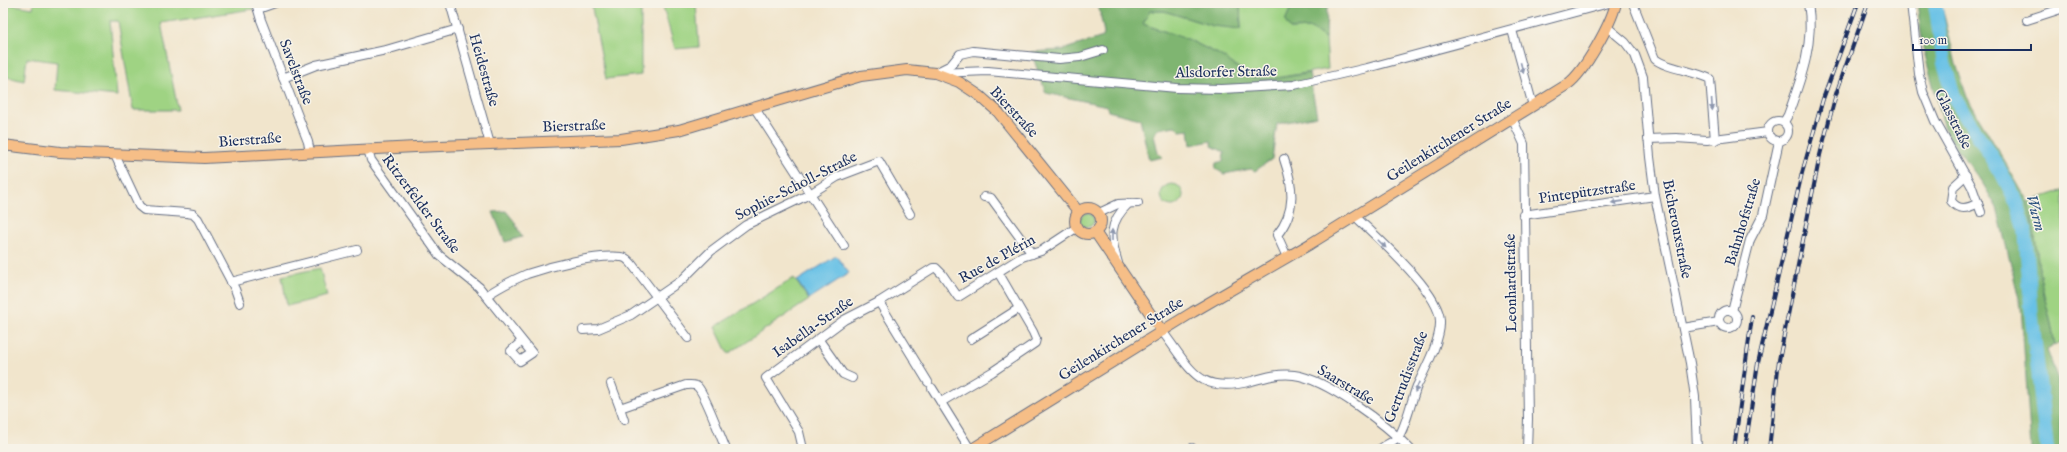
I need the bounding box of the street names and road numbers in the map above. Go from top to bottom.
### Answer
street label: Heidestraße [464,31,504,109]
street label: Savelstraße [275,37,317,108]
street label: Alsdorfer Straße [1174,62,1277,82]
street label: Bierstraße [985,82,1043,142]
street label: Glasstraße [1930,86,1976,152]
street label: Geilenkirchener Straße [1383,94,1515,186]
street label: Bierstraße [542,115,606,137]
street label: Bierstraße [218,128,282,152]
street label: Sophie-Scholl-Straße [732,147,860,225]
street label: Ritzerfelder Straße [378,151,465,257]
street label: Pintepützstraße [1537,176,1637,208]
street label: Bahnhofstraße [1721,176,1765,268]
street label: Bicherouxstraße [1658,178,1696,280]
street label: Rue de Plérin [955,230,1039,288]
street label: Leonhardstraße [1501,233,1521,333]
street label: Isabella-Straße [769,292,857,362]
street label: Geilenkirchener Straße [1055,293,1187,385]
street label: Gertrudisstraße [1380,328,1432,426]
street label: Saarstraße [1314,361,1378,409]

